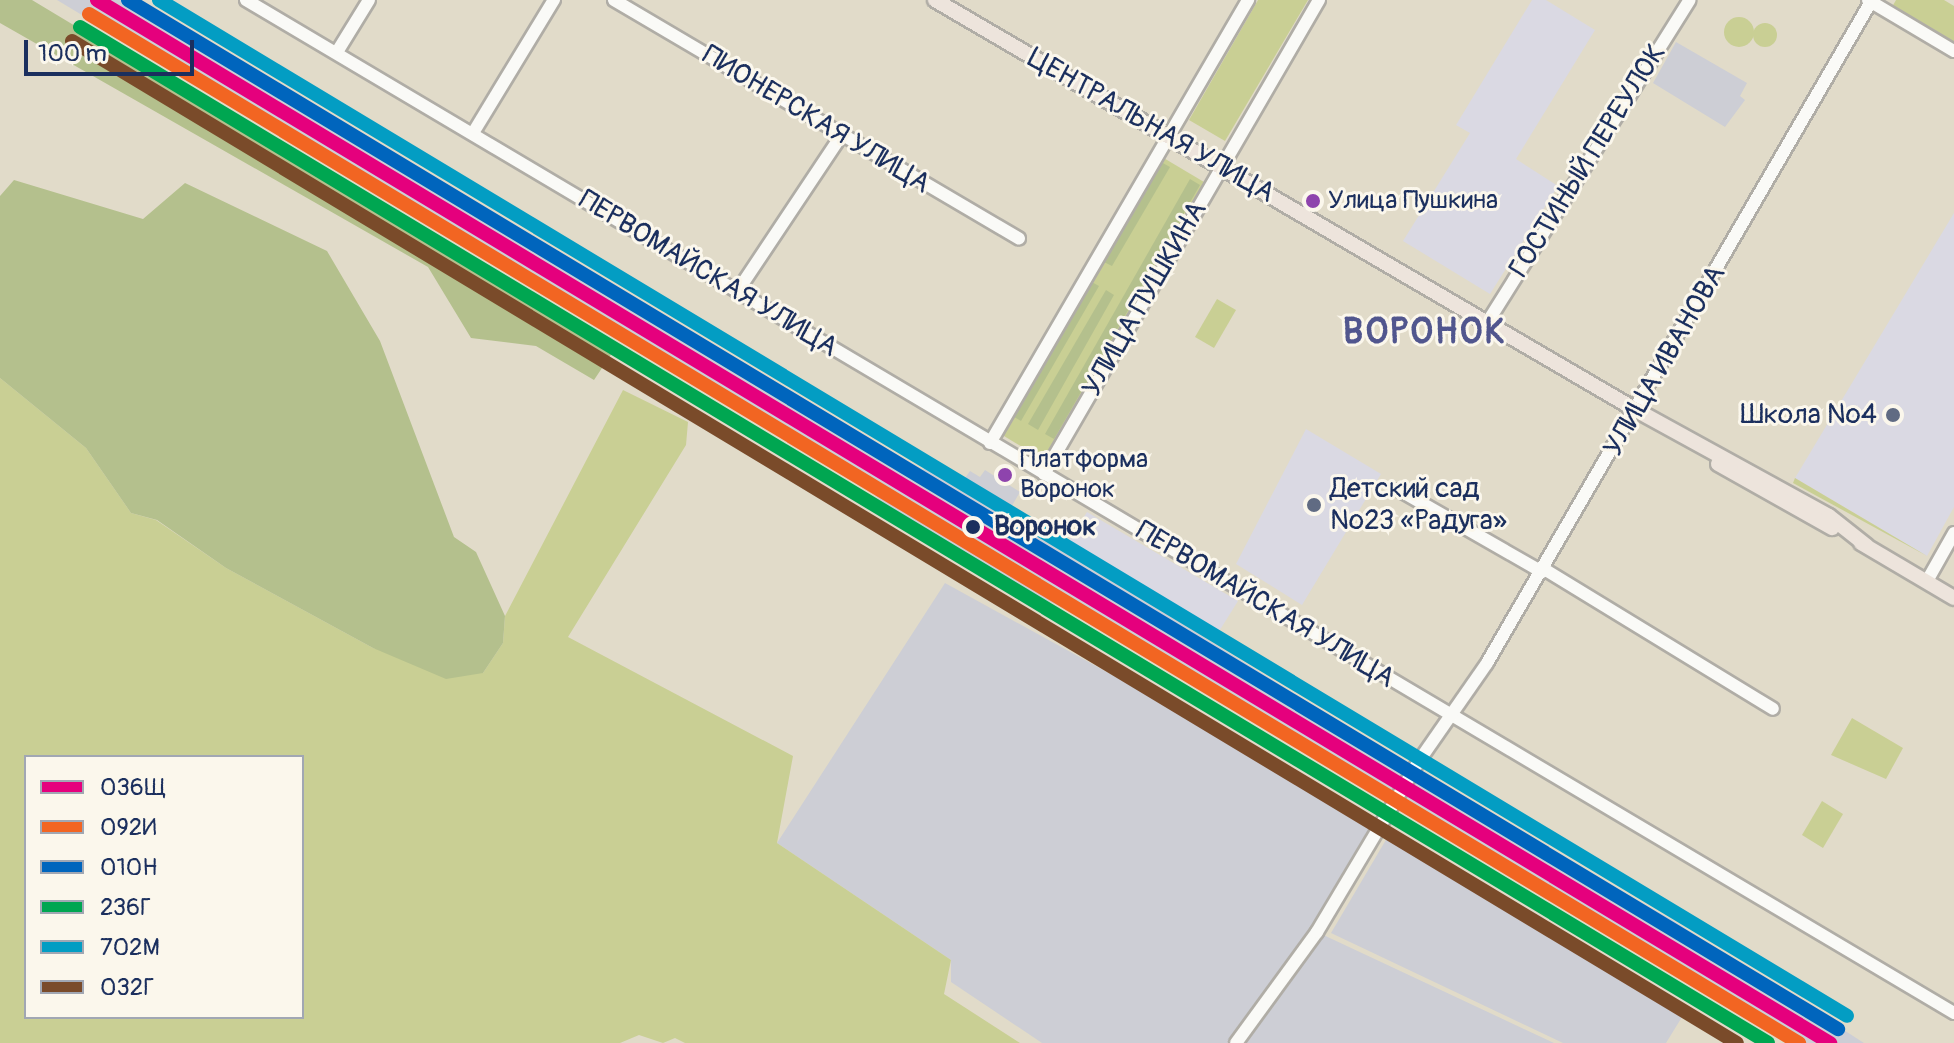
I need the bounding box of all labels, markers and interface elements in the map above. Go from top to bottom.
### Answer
scale bar [28,24,198,74]
street label: ГОСТИНЫЙ ПЕРЕУЛОК [1503,38,1673,284]
text: 100 m [38,39,107,68]
street label: ПИОНЕРСКАЯ УЛИЦА [696,39,936,201]
street label: ЦЕНТРАЛЬНАЯ УЛИЦА [1021,41,1281,211]
street label: ПЕРВОМАЙСКАЯ УЛИЦА [572,183,844,365]
place label: Улица Пушкина [1328,185,1498,217]
marker: Улица Пушкина [1305,193,1321,209]
street label: УЛИЦА ПУШКИНА [1075,195,1215,403]
street label: УЛИЦА ИВАНОВА [1597,260,1733,462]
district label: ВОРОНОК [1343,310,1507,354]
place label: Школа №4 [1741,398,1877,432]
marker: Школа №4 [1884,406,1902,424]
place label: Платформа Воронок [1020,444,1148,506]
marker: Платформа Воронок [997,467,1013,483]
place label: Детский сад №23 «Радуга» [1330,472,1507,538]
marker: Детский сад №23 «Радуга» [1305,496,1323,514]
place label: Воронок [994,510,1097,544]
marker: Воронок [959,513,987,541]
street label: ПЕРВОМАЙСКАЯ УЛИЦА [1129,514,1401,696]
legend [24,755,304,1019]
text: 036Щ [100,773,165,802]
text: 092И [100,813,157,842]
text: 010Н [100,853,157,882]
text: 236Г [100,893,152,922]
text: 702М [100,933,160,962]
text: 032Г [100,973,155,1002]

